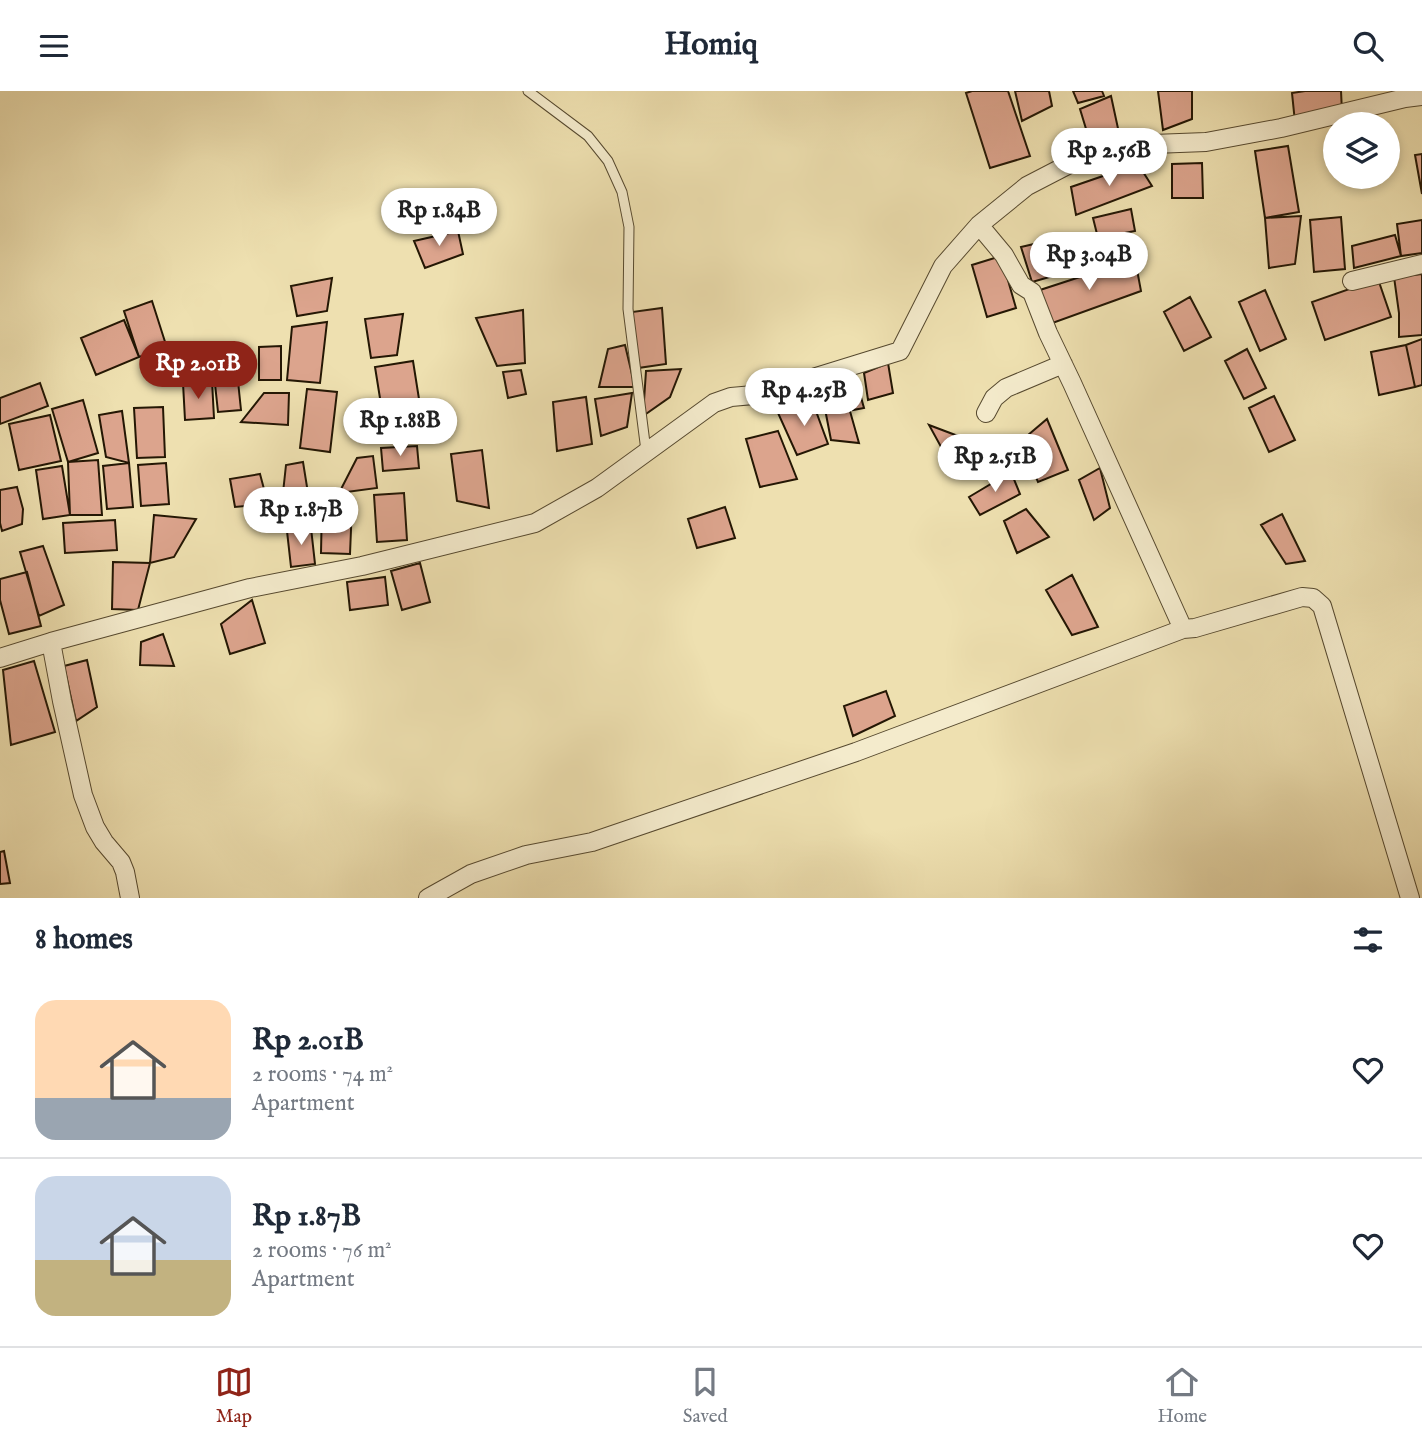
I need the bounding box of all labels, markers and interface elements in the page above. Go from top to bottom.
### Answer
text: Homiq [664,25,758,66]
icon: menu [35,27,73,65]
icon: search [1349,27,1387,65]
map controls [1323,112,1400,189]
button: layers [1323,112,1400,189]
pin: Rp 2.56B [1037,129,1181,188]
text: Rp 2.56B [1067,136,1151,165]
pin: Rp 1.84B [367,188,511,248]
text: Rp 1.84B [397,196,481,225]
pin: Rp 3.04B [1017,233,1161,292]
text: Rp 3.04B [1046,240,1132,269]
pin: Rp 2.01B [126,341,270,401]
text: Rp 2.01B [155,349,241,378]
pin: Rp 4.25B [732,369,876,428]
text: Rp 4.25B [761,376,847,405]
pin: Rp 1.88B [328,399,472,458]
text: Rp 1.88B [359,406,441,435]
pin: Rp 2.51B [923,435,1067,494]
text: Rp 2.51B [954,442,1036,471]
pin: Rp 1.87B [229,487,373,547]
text: Rp 1.87B [259,495,343,524]
text: 8 homes [35,921,133,959]
icon: filters [1349,921,1387,959]
text: Rp 2.01B [252,1022,364,1060]
icon: home [91,1028,175,1112]
icon: heart [1349,1051,1387,1089]
text: 2 rooms · 74 m² [252,1060,393,1089]
text: Apartment [252,1089,355,1118]
text: Rp 1.87B [252,1198,361,1236]
icon: home [91,1204,175,1288]
icon: heart [1349,1227,1387,1265]
text: 2 rooms · 76 m² [252,1236,392,1265]
text: Apartment [252,1265,355,1294]
tab: Map [215,1363,253,1429]
tab: Saved [683,1363,728,1429]
tab: Home [1157,1363,1207,1429]

